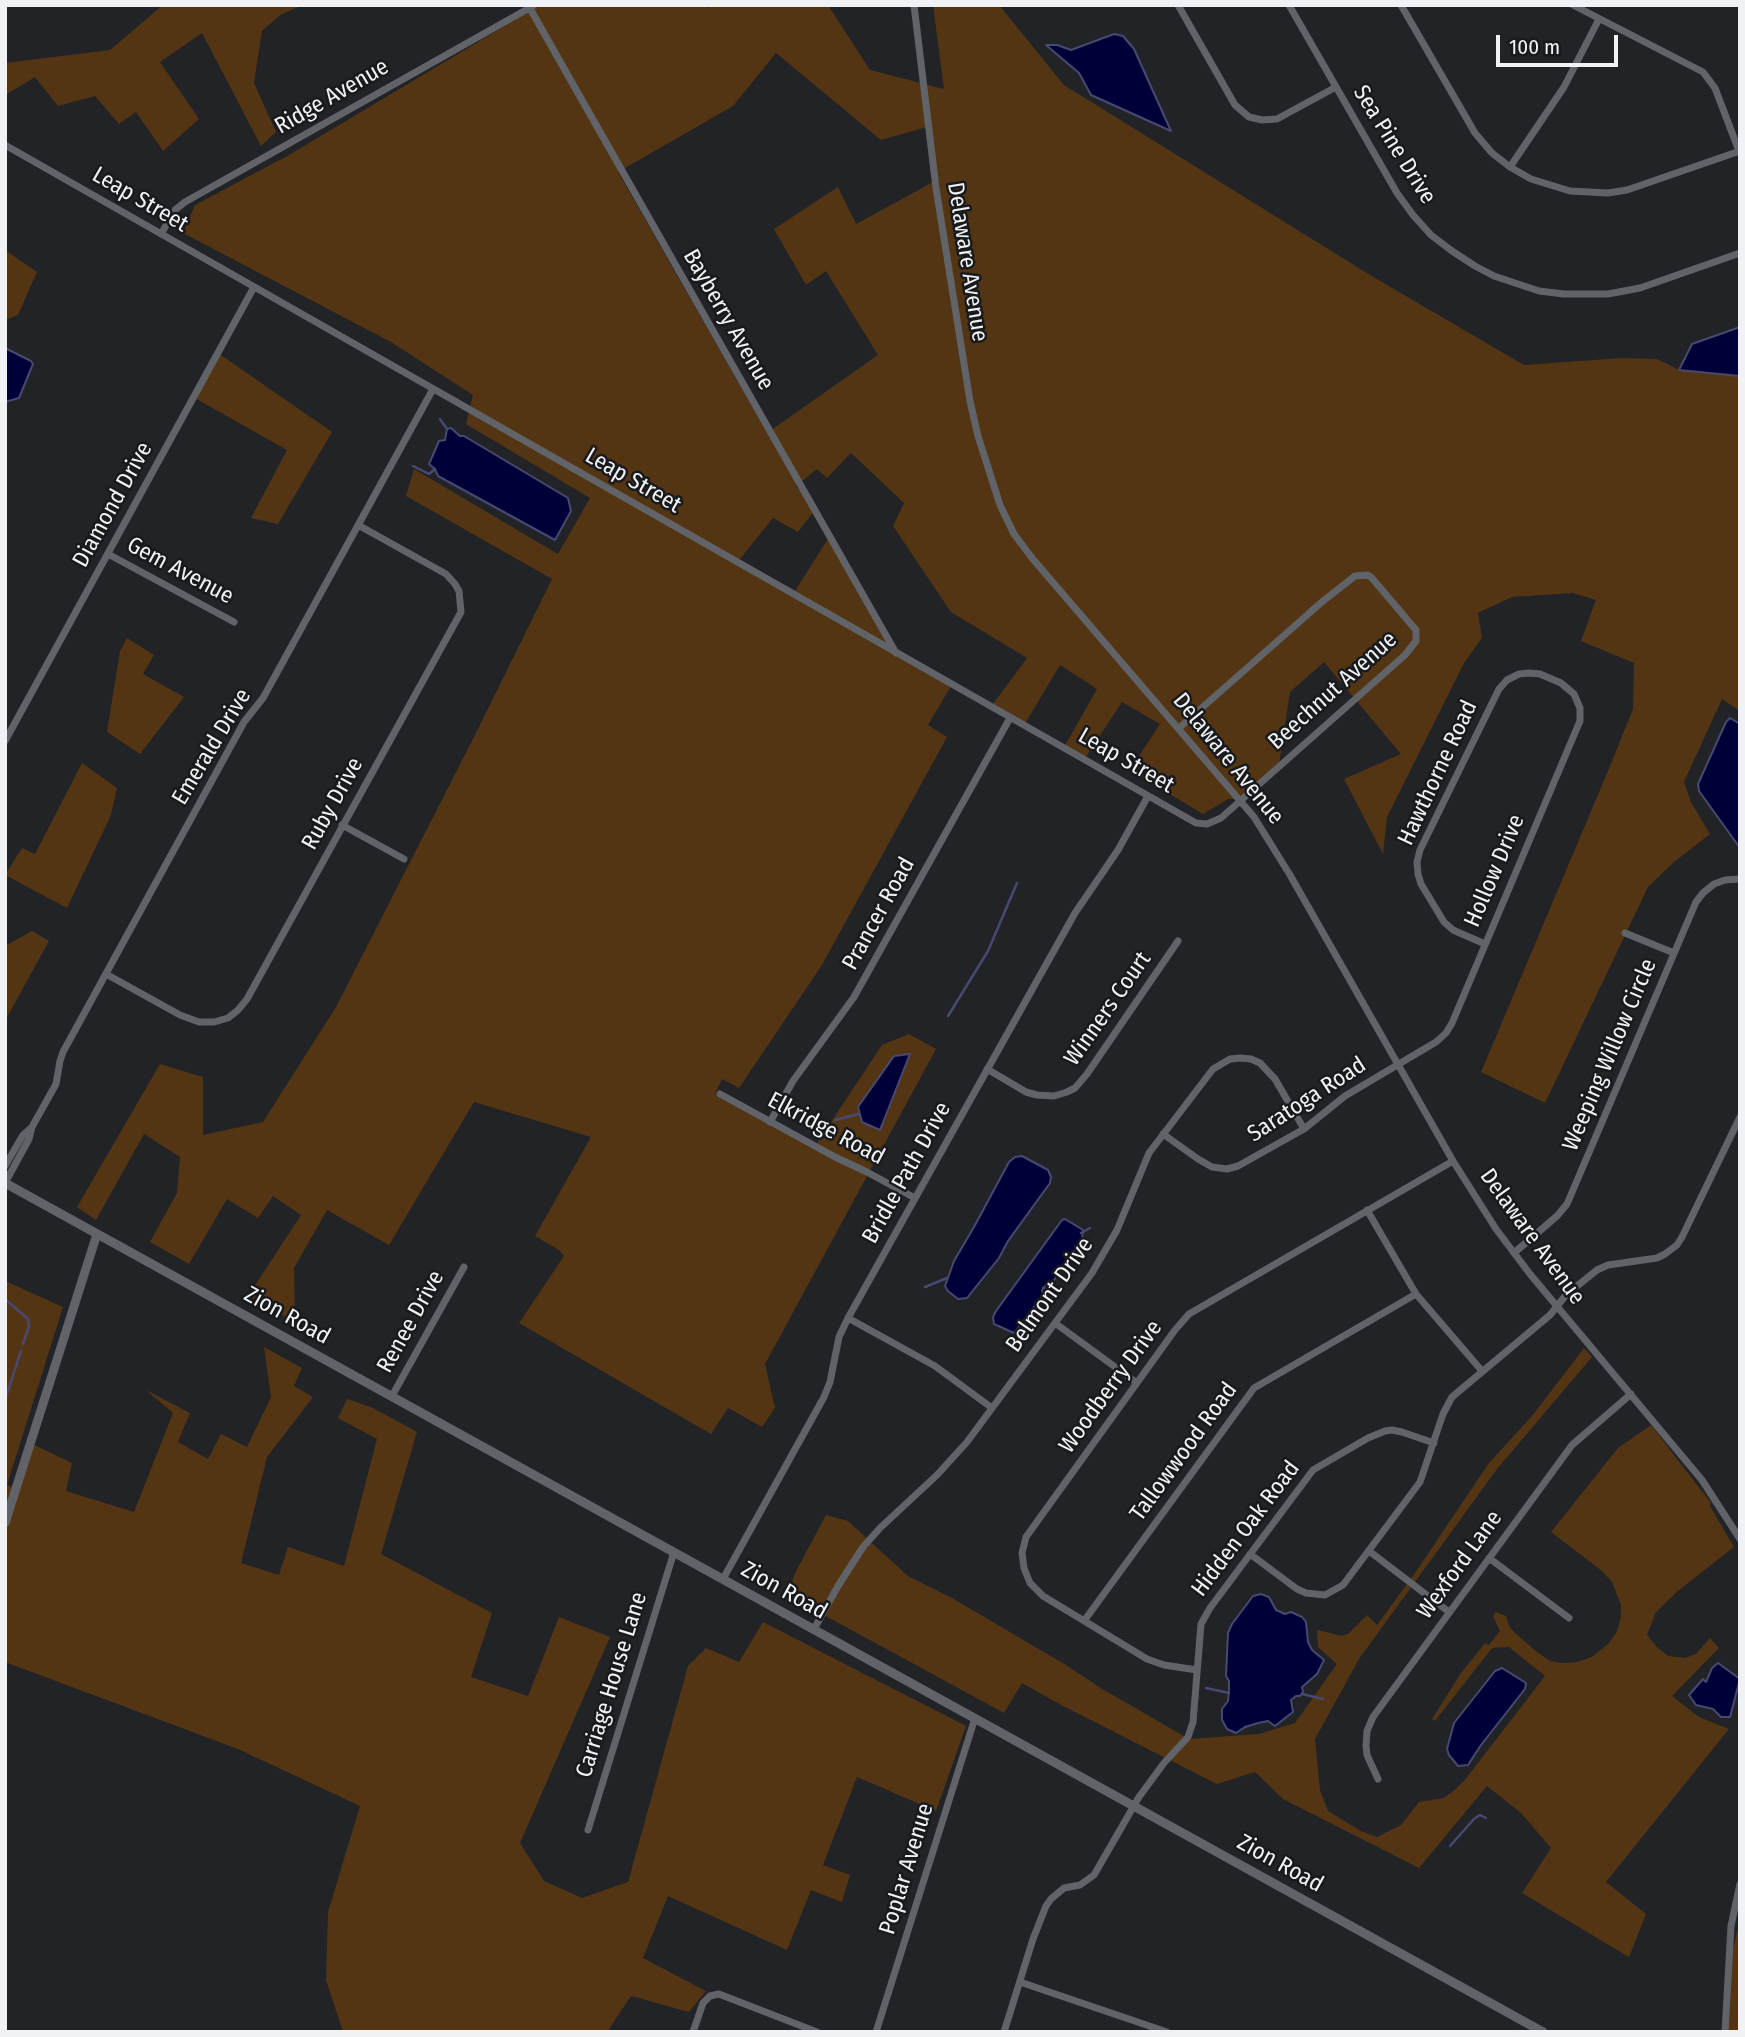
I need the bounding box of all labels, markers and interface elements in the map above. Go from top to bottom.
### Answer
scale bar [1500,21,1622,65]
text: 100 m [1509,34,1560,60]
street label: Ridge Avenue [270,53,394,141]
street label: Sea Pine Drive [1347,81,1441,209]
street label: Leap Street [87,161,193,239]
street label: Delaware Avenue [941,180,993,344]
street label: Bayberry Avenue [677,245,779,395]
street label: Diamond Drive [67,438,159,572]
street label: Leap Street [580,442,686,520]
street label: Gem Avenue [122,531,238,611]
street label: Beechnut Avenue [1263,626,1403,756]
street label: Emerald Drive [167,684,257,810]
street label: Delaware Avenue [1167,688,1289,830]
street label: Hawthorne Road [1392,696,1484,850]
street label: Leap Street [1073,722,1179,800]
street label: Ruby Drive [296,753,370,855]
street label: Hollow Drive [1459,811,1531,931]
street label: Prancer Road [837,853,921,975]
street label: Winners Court [1059,947,1157,1071]
street label: Weeping Willow Circle [1557,955,1663,1155]
street label: Saratoga Road [1243,1052,1371,1148]
street label: Elkridge Road [763,1087,889,1171]
street label: Bridle Path Drive [857,1098,957,1248]
street label: Delaware Avenue [1473,1164,1591,1310]
street label: Belmont Drive [1000,1232,1100,1358]
street label: Renee Drive [372,1266,450,1378]
street label: Zion Road [239,1281,335,1351]
street label: Woodberry Drive [1054,1315,1168,1459]
street label: Tallowwood Road [1125,1377,1243,1527]
street label: Hidden Oak Road [1186,1456,1306,1602]
street label: Wexford Lane [1412,1506,1508,1624]
street label: Zion Road [736,1556,832,1626]
street label: Carriage House Lane [571,1589,653,1781]
street label: Poplar Avenue [874,1800,940,1938]
street label: Zion Road [1232,1829,1328,1899]

